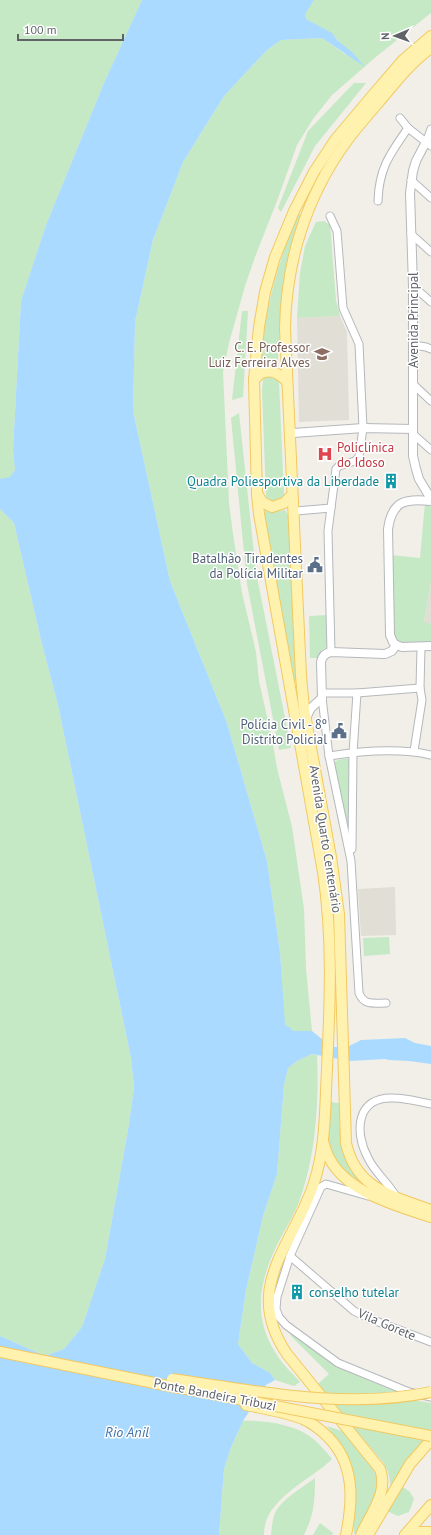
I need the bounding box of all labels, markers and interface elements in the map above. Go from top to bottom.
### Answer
scale bar [18,16,123,42]
north arrow [375,16,415,56]
text: 100 m [24,22,57,37]
text: N [378,32,392,40]
street label: Avenida Principal [405,272,422,368]
place label: C. E. Professor Luiz Ferreira Alves [208,339,311,371]
school or university icon: C. E. Professor Luiz Ferreira Alves [313,345,331,363]
place label: Policlínica do Idoso [337,439,394,471]
hospital icon: Policlínica do Idoso [316,445,334,463]
building icon: Quadra Poliesportiva da Liberdade [382,472,400,490]
place label: Quadra Poliesportiva da Liberdade [187,473,379,490]
place label: Batalhão Tiradentes da Polícia Militar [192,550,304,582]
public building icon: Batalhão Tiradentes da Polícia Militar [306,556,324,574]
place label: Polícia Civil - 8º Distrito Policial [240,716,327,748]
public building icon: Polícia Civil - 8º Distrito Policial [330,722,348,740]
street label: Avenida Quarto Centenário [305,764,346,914]
building icon: conselho tutelar [288,1283,306,1301]
place label: conselho tutelar [309,1284,400,1301]
street label: Vila Gorete [354,1304,418,1344]
street label: Ponte Bandeira Tribuzi [152,1374,278,1415]
water label: Rio Anil [105,1423,149,1441]

